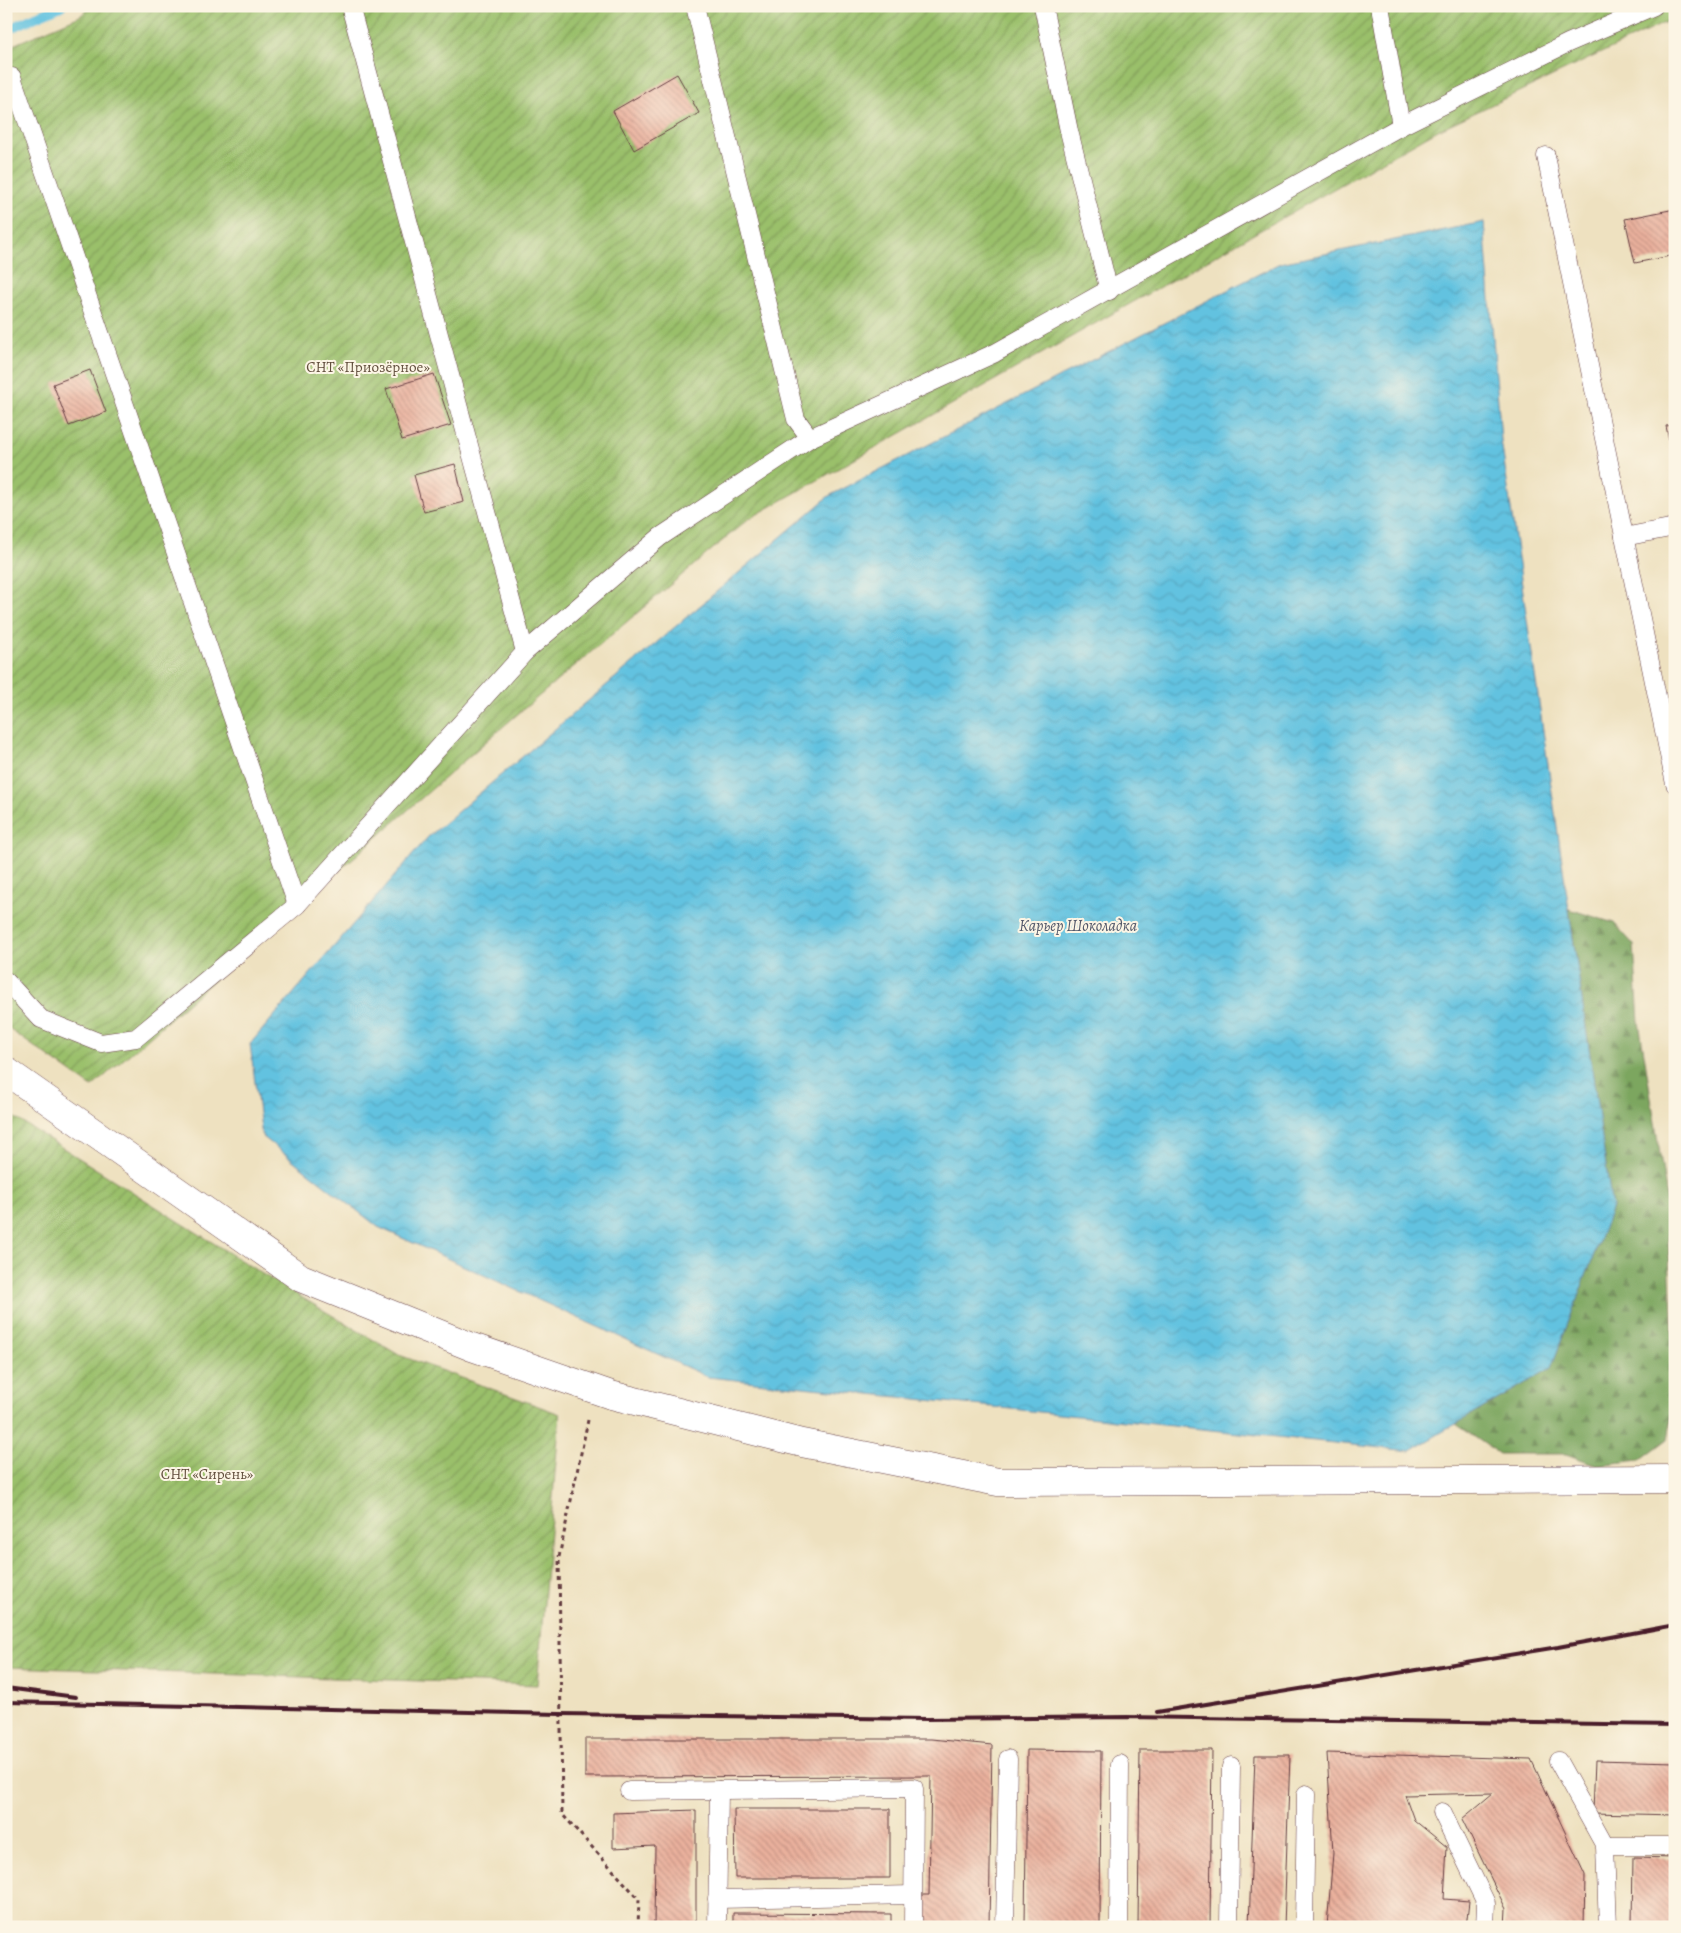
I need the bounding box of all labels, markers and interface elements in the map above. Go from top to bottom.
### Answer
park label: СНТ «Приозёрное» [306,357,430,377]
water label: Карьер Шоколадка [1019,915,1137,937]
park label: СНТ «Сирень» [161,1464,254,1484]

